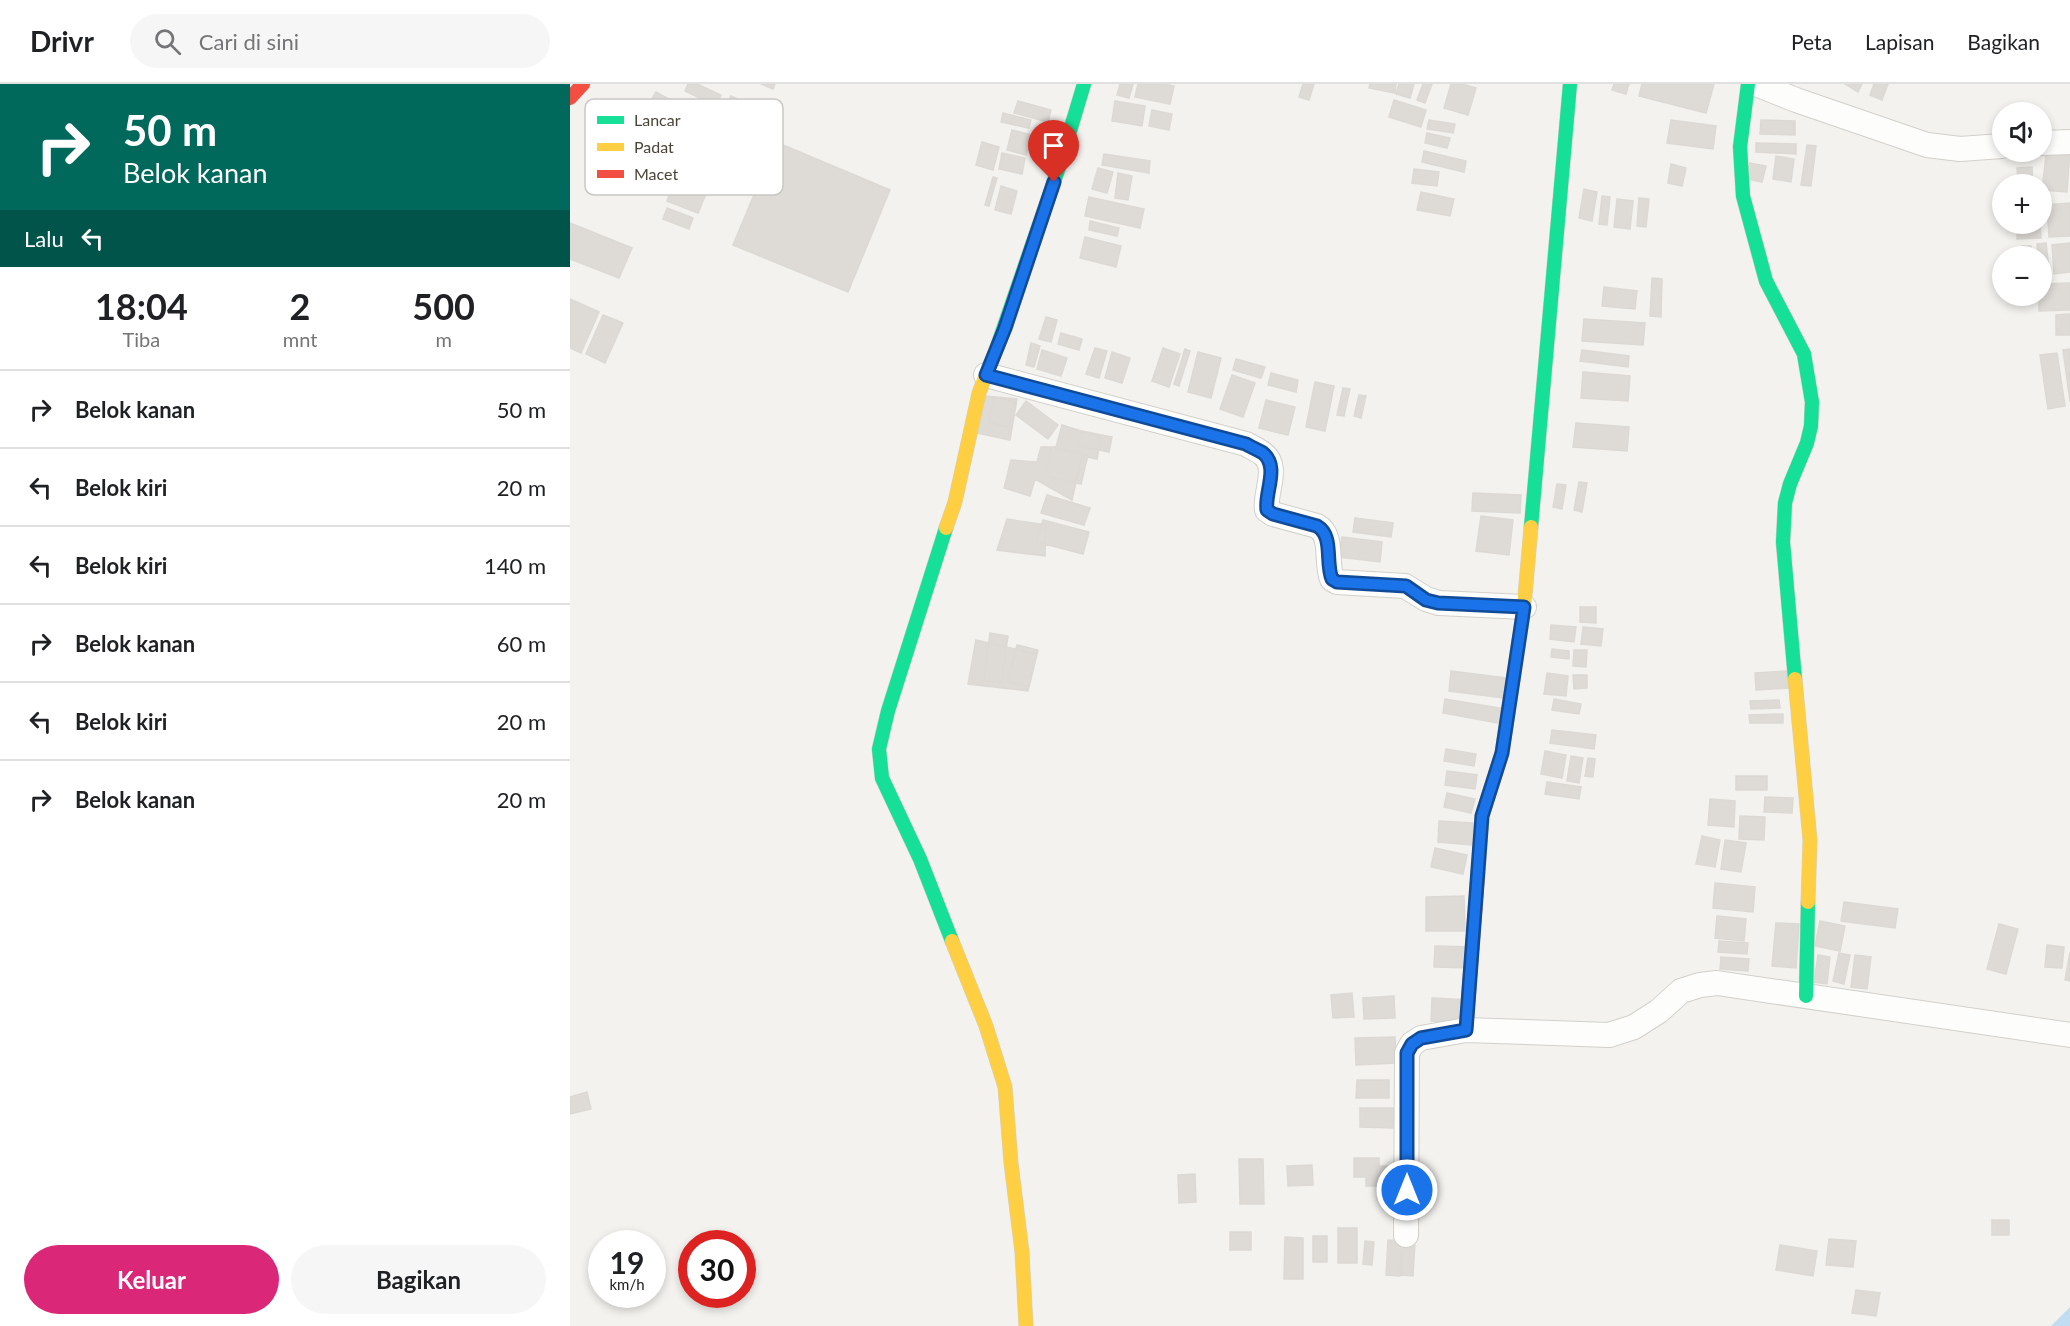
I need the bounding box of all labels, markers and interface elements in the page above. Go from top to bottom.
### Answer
search box [130,14,550,68]
text: Drivr [30,24,94,58]
icon: search [151,25,184,58]
text: Cari di sini [199,28,299,55]
text: Peta [1791,29,1832,54]
text: Lapisan [1865,29,1934,54]
text: Bagikan [1967,29,2040,54]
legend [585,99,783,195]
map controls [1992,102,2052,306]
button: sound [1992,102,2052,162]
text: 50 m [123,105,217,155]
icon: right [24,108,102,186]
text: Lancar [634,110,681,129]
pin [1028,120,1079,182]
icon: arrive [1037,129,1070,162]
text: Padat [634,137,674,156]
text: Belok kanan [123,156,268,189]
text: Macet [634,164,678,183]
button: + [1992,174,2052,234]
icon: left [76,222,109,255]
text: Lalu [24,225,64,252]
button: − [1992,246,2052,306]
text: 18:04 [95,284,188,328]
text: 2 [290,284,311,328]
text: 500 [412,284,475,328]
text: Tiba [123,327,160,351]
text: mnt [283,327,317,351]
text: m [435,327,452,351]
icon: right [24,393,57,426]
text: Belok kanan [75,396,195,423]
text: 50 m [497,396,546,423]
icon: left [24,471,57,504]
text: Belok kiri [75,474,167,501]
text: 20 m [497,474,546,501]
icon: left [24,549,57,582]
text: Belok kiri [75,552,167,579]
text: 140 m [484,552,546,579]
icon: right [24,627,57,660]
text: Belok kanan [75,630,195,657]
text: 60 m [497,630,546,657]
icon: left [24,705,57,738]
text: Belok kiri [75,708,167,735]
text: 20 m [497,708,546,735]
icon: right [24,783,57,816]
text: Belok kanan [75,786,195,813]
text: 20 m [497,786,546,813]
position arrow [1375,1158,1439,1222]
speed limit sign: 30 [678,1230,756,1308]
text: 19 [610,1244,644,1280]
button: Keluar [24,1245,279,1314]
button: Bagikan [291,1245,546,1314]
text: km/h [609,1275,645,1293]

